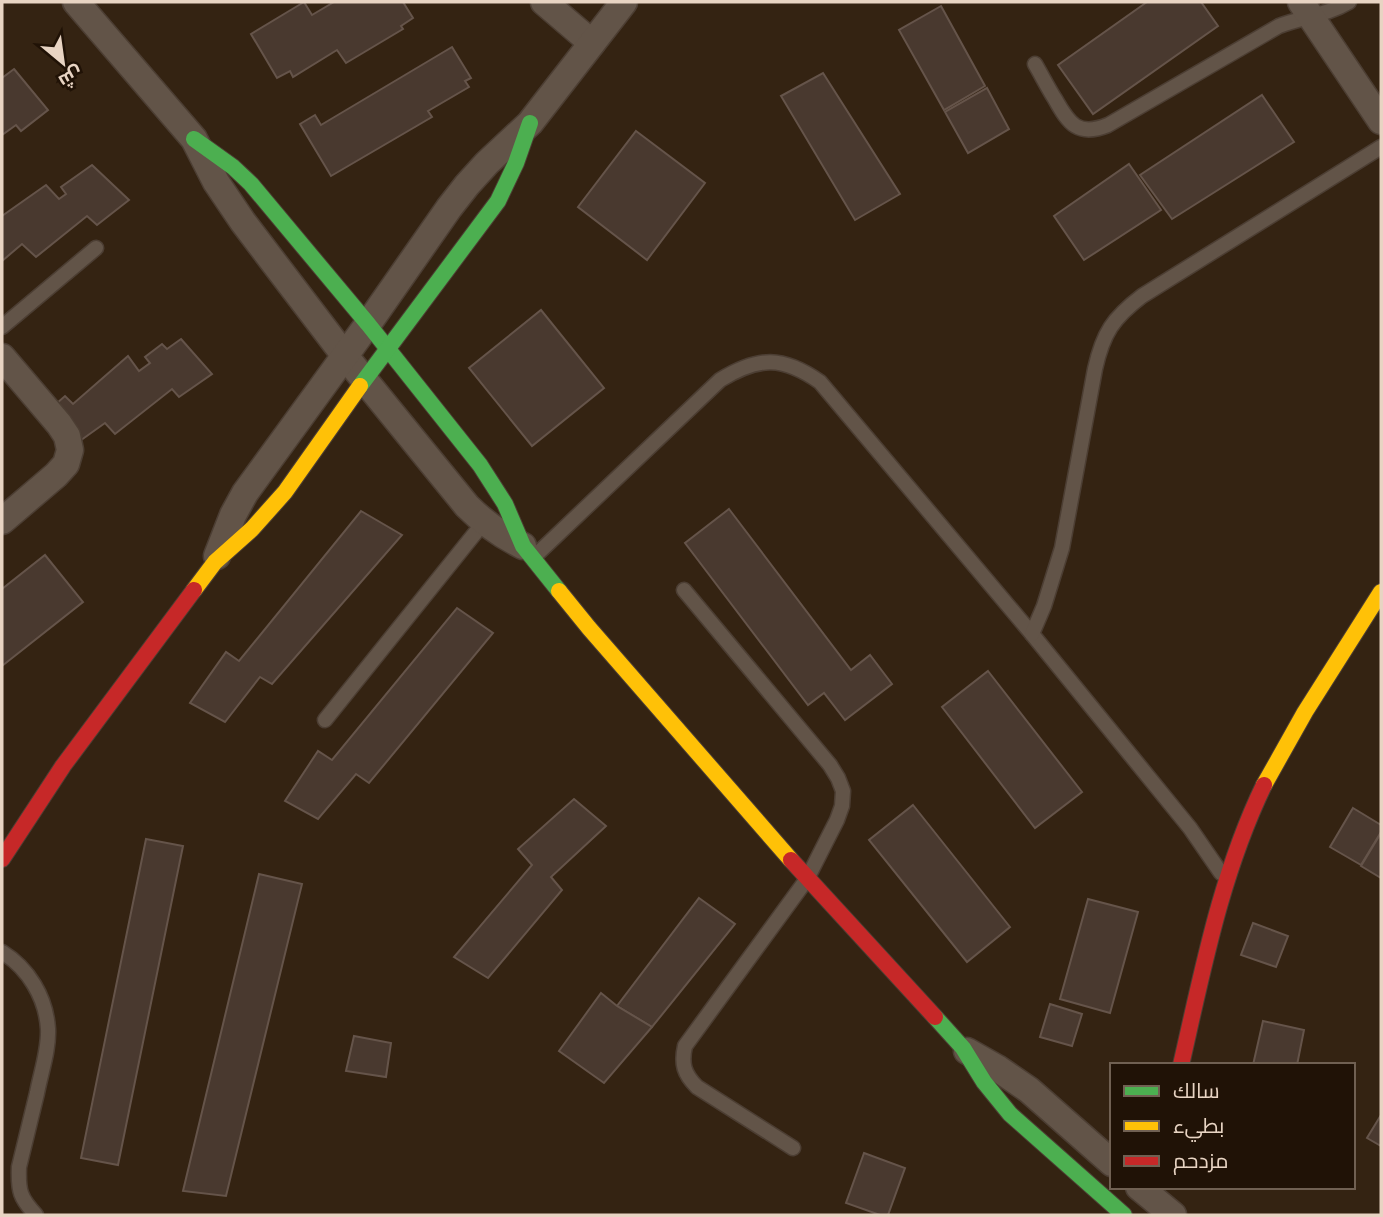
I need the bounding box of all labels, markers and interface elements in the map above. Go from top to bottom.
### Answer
north arrow [28,28,98,98]
text: ش [55,61,87,93]
legend [1110,1063,1355,1189]
text: سالك [1173,1078,1220,1102]
text: بطيء [1173,1113,1224,1142]
text: مزدحم [1173,1148,1228,1175]

